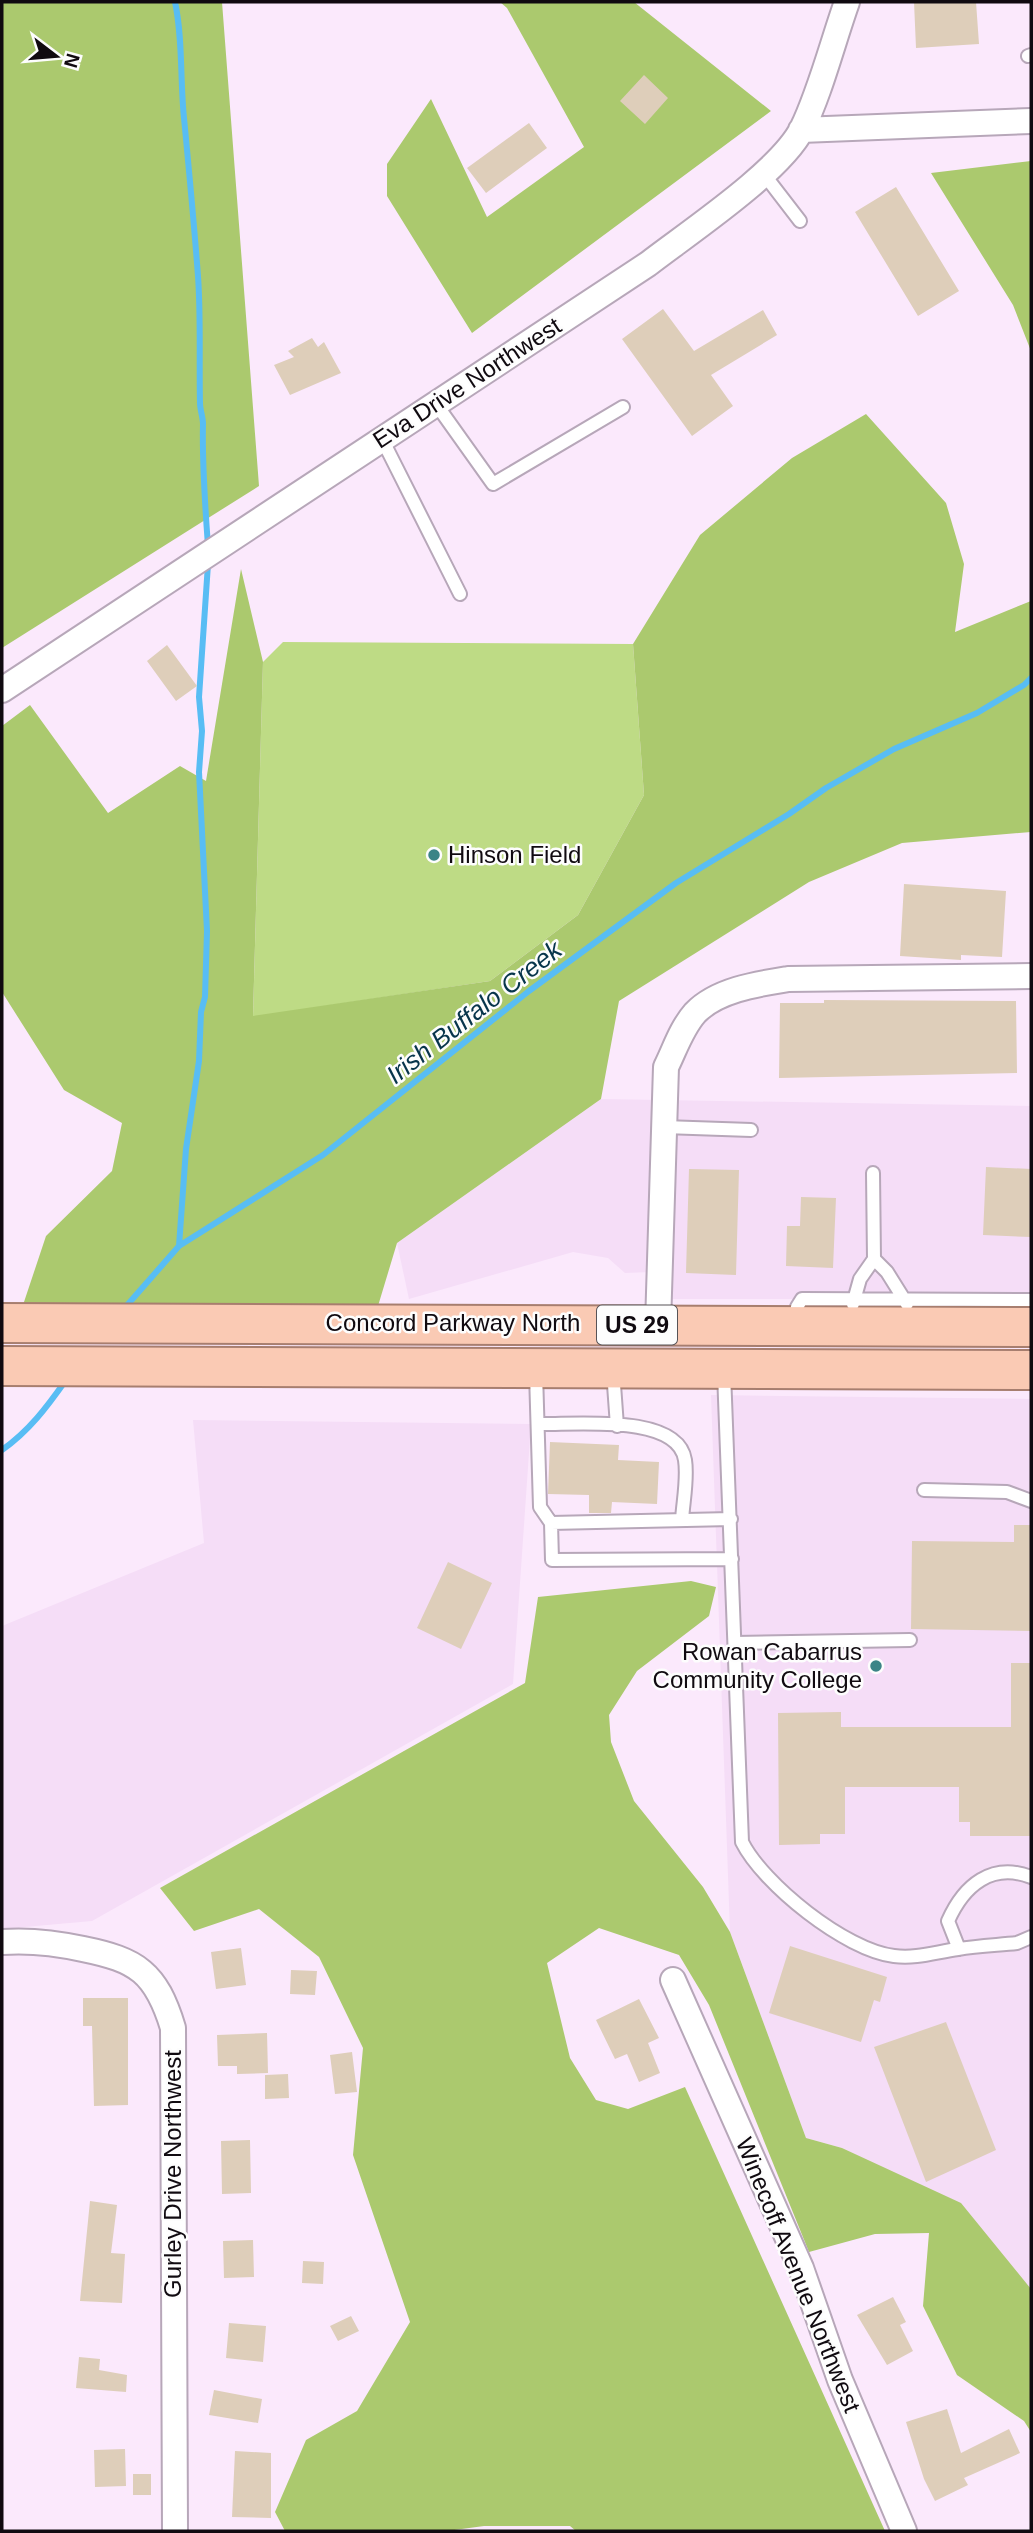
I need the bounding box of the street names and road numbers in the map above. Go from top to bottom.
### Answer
street label: Eva Drive Northwest [368,312,566,453]
road number: US 29 [597,1306,677,1344]
street label: Concord Parkway North [326,1309,580,1336]
street label: Gurley Drive Northwest [159,2050,186,2298]
street label: Winecoff Avenue Northwest [731,2133,866,2416]

